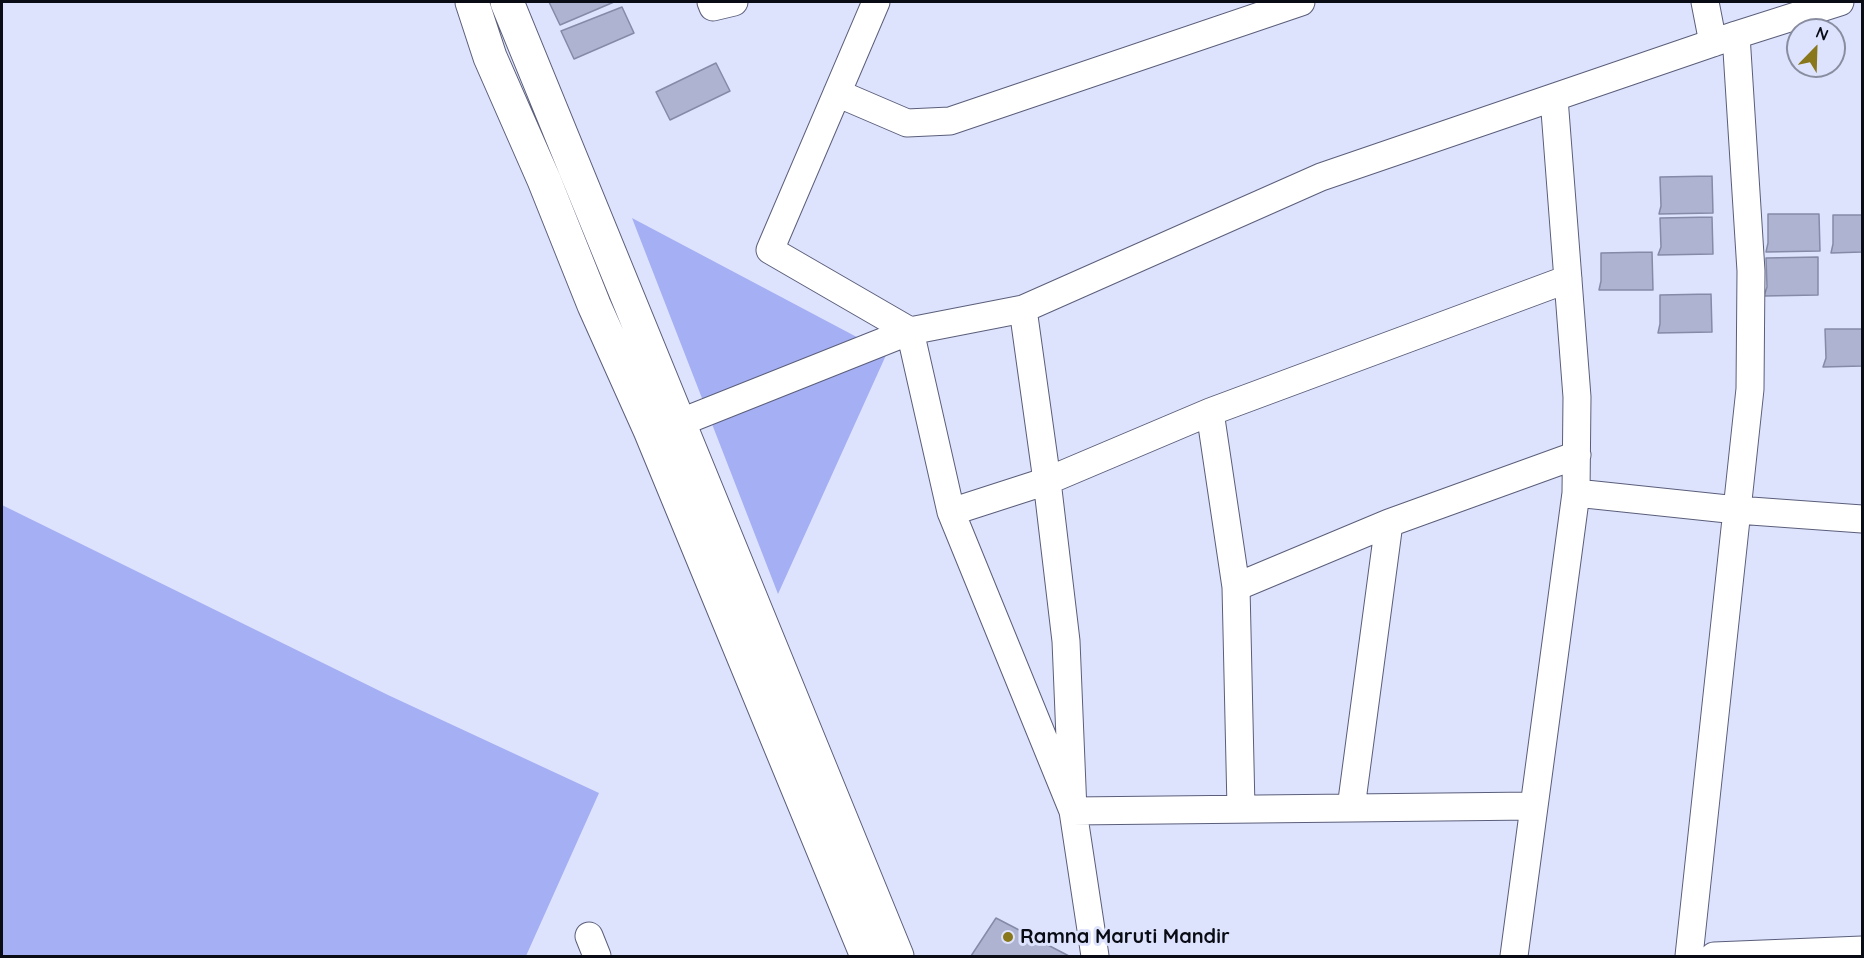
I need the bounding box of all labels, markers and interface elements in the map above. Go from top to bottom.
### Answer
north arrow [1786,18,1846,78]
text: N [1813,22,1832,45]
place label: Ramna Maruti Mandir [1020,925,1230,949]
marker: Ramna Maruti Mandir [1001,930,1015,944]

